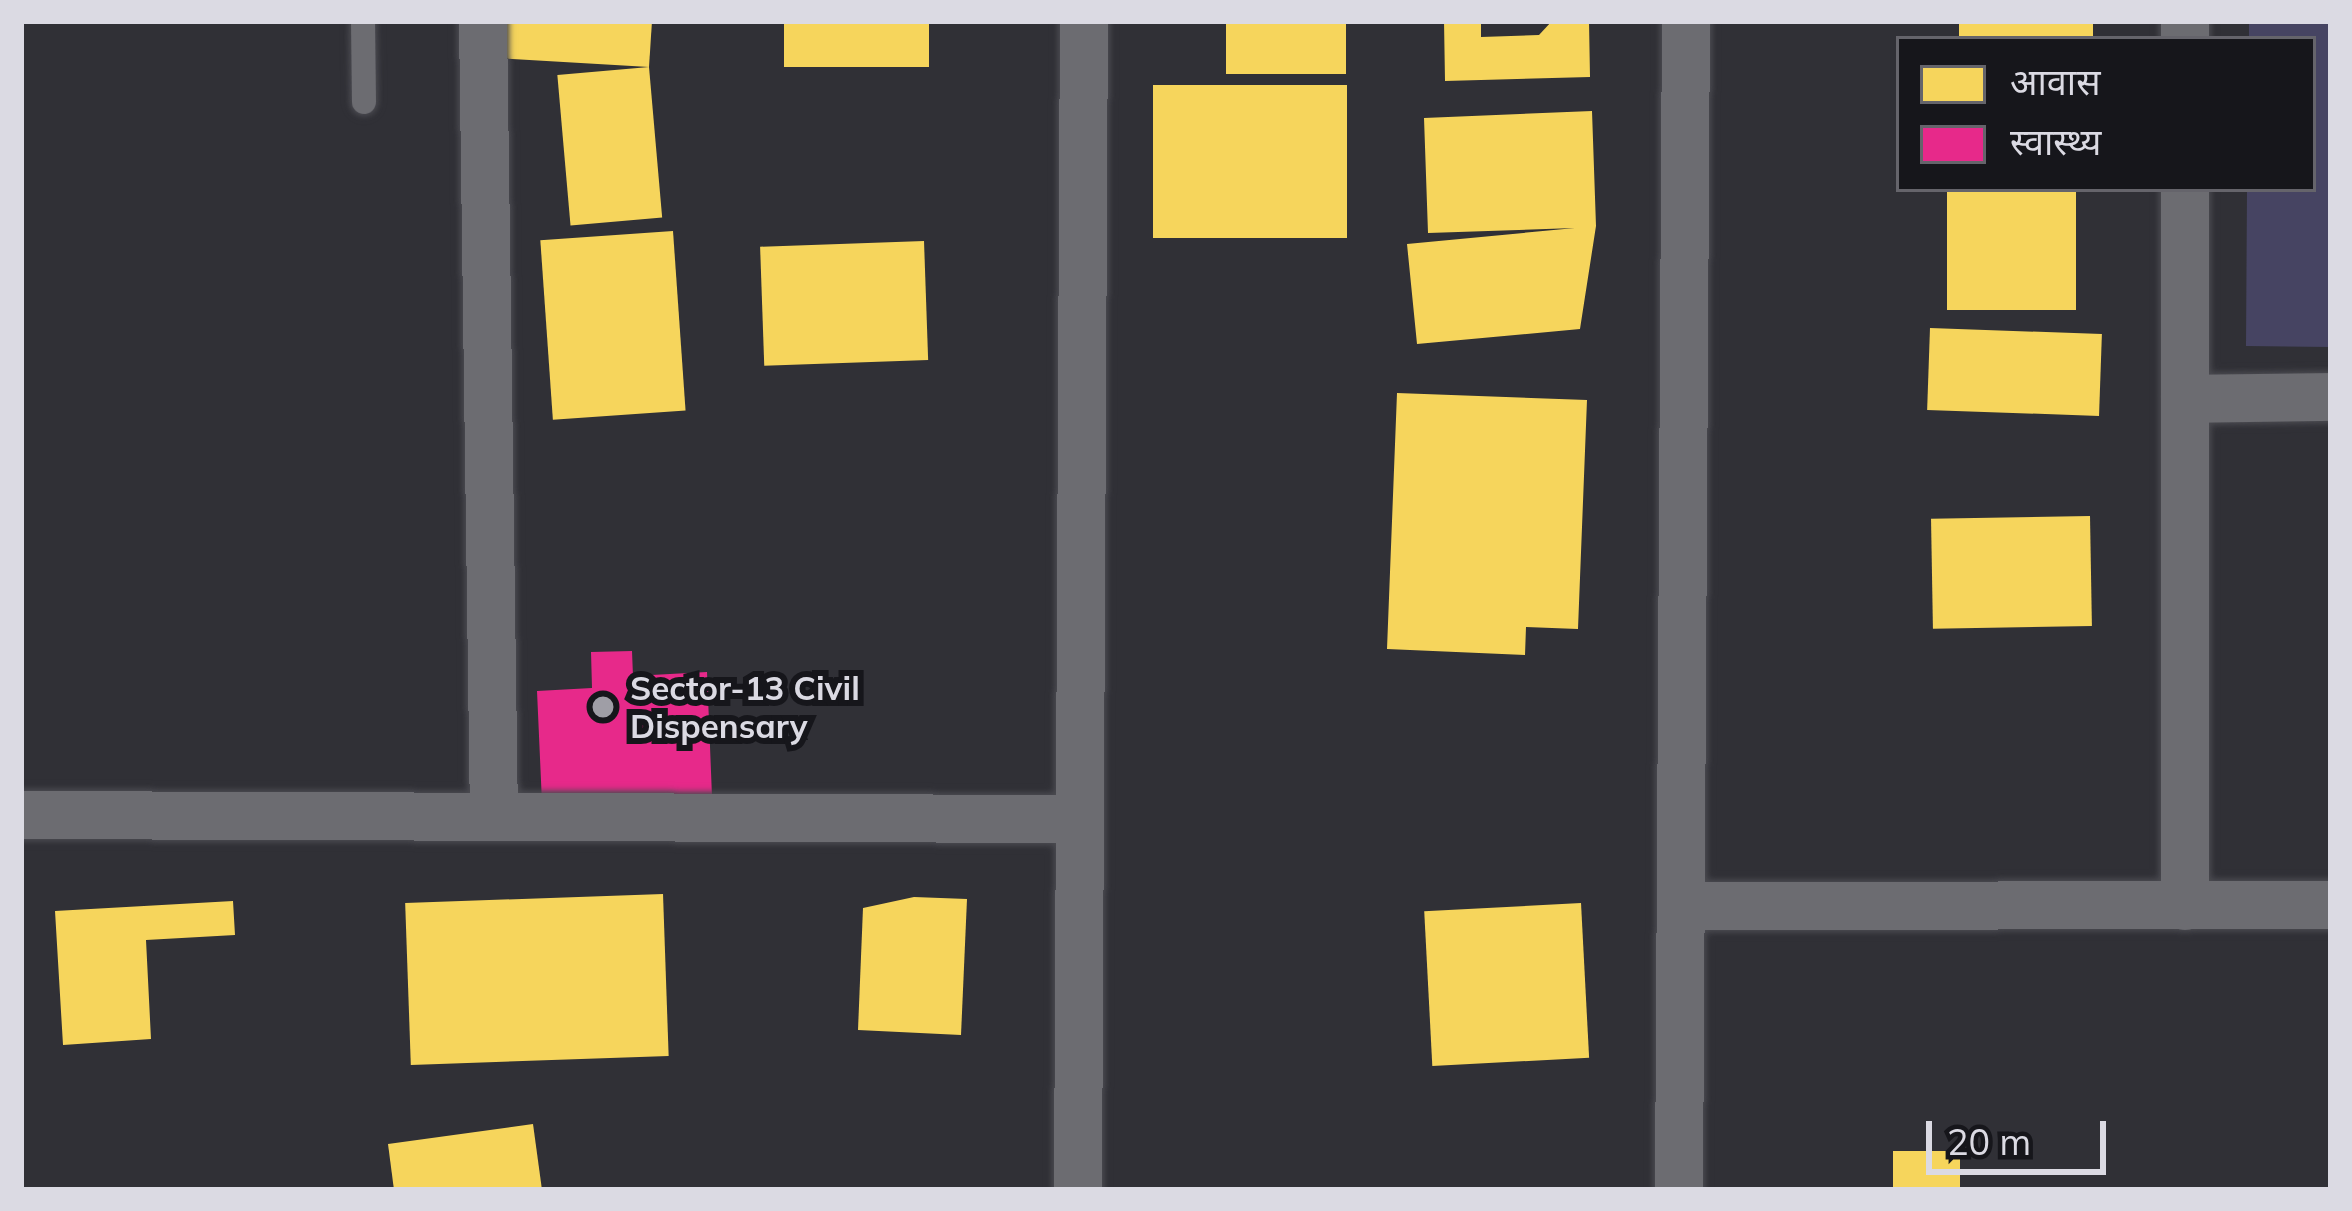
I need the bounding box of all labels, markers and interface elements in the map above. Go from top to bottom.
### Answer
legend [1896,36,2316,192]
text: आवास [2010,59,2100,104]
text: स्वास्थ्य [2010,119,2101,164]
place label: Sector-13 Civil Dispensary [630,668,860,746]
marker: Sector-13 Civil Dispensary [587,691,619,723]
scale bar [1932,1097,2112,1171]
text: 20 m [1947,1119,2031,1164]

